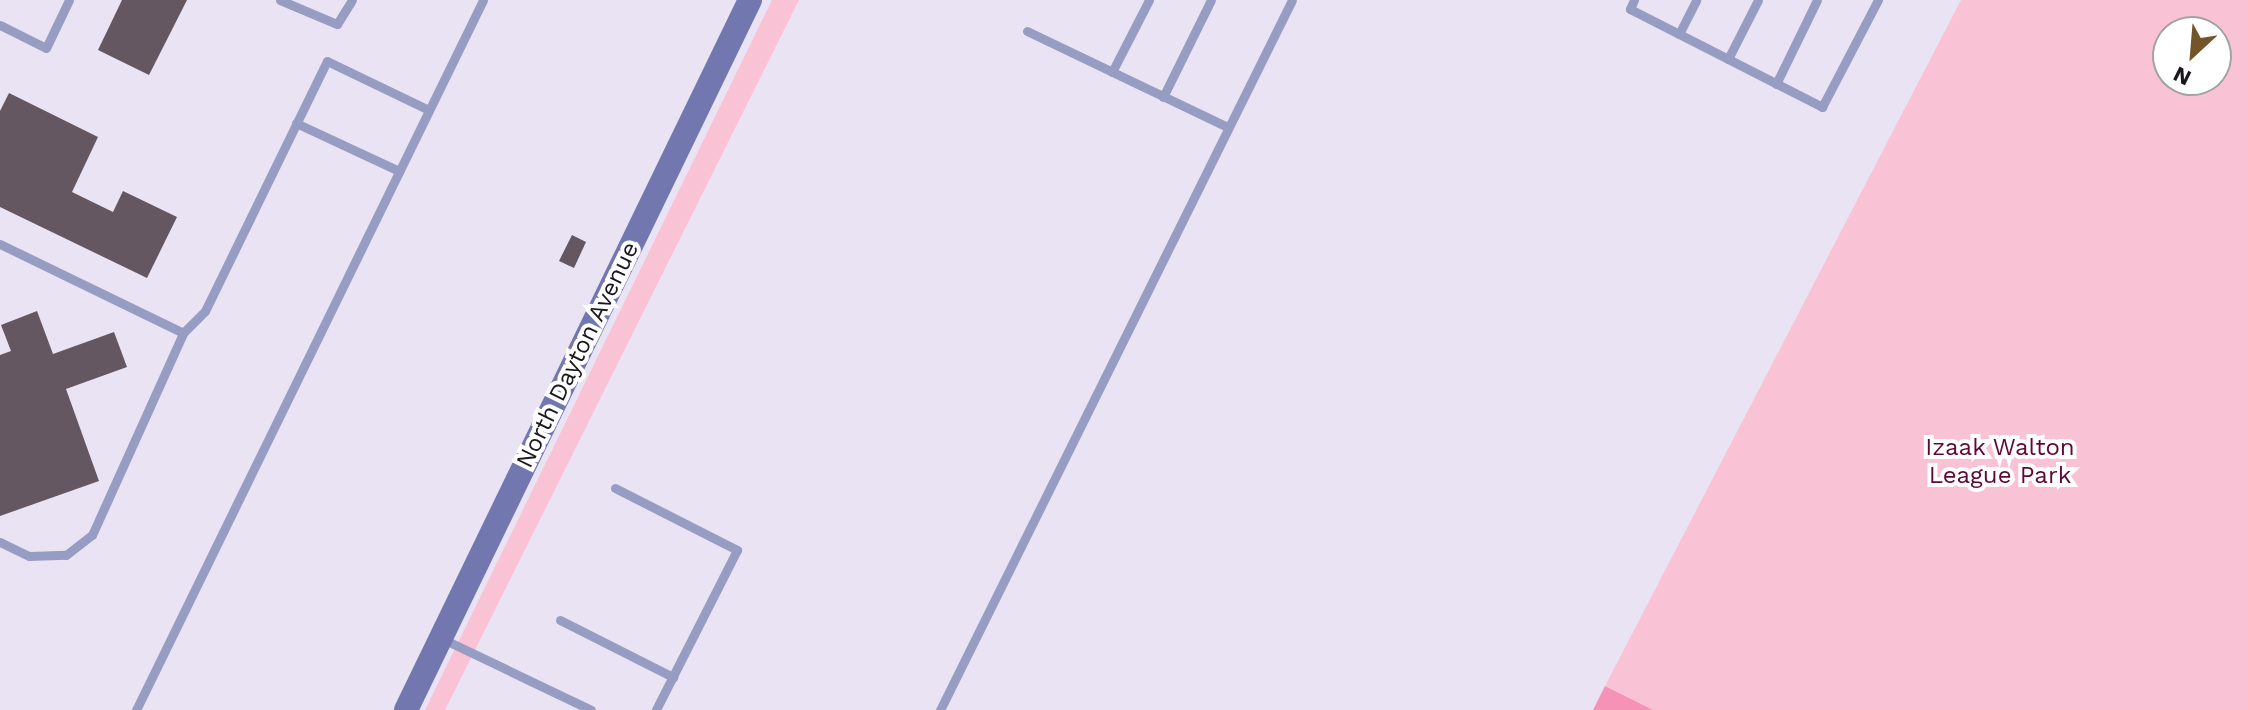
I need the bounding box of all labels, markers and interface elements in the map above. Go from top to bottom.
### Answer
north arrow [2152,16,2232,96]
text: N [2169,61,2195,91]
street label: North Dayton Avenue [510,237,646,473]
park label: Izaak Walton League Park [1925,434,2075,490]

